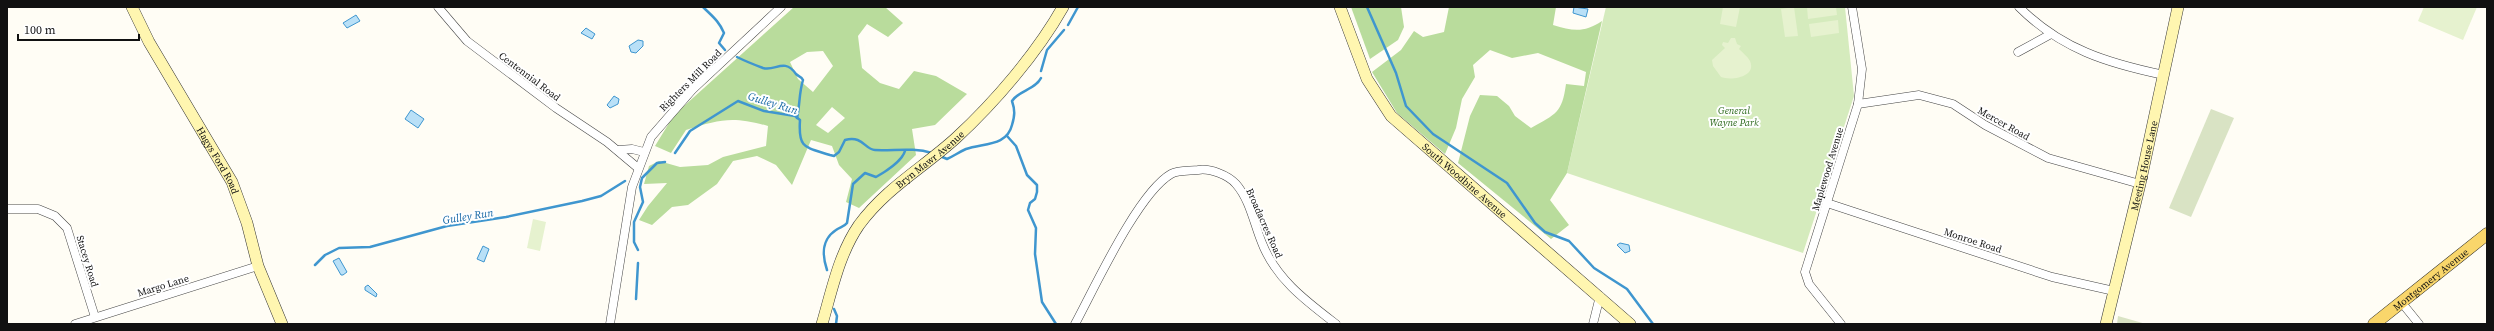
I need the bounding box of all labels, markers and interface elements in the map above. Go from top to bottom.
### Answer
scale bar [18,16,139,42]
text: 100 m [24,22,56,38]
street label: Righters Mill Road [657,46,724,114]
street label: Centennial Road [496,49,563,104]
water label: Gulley Run [746,89,800,118]
park label: General Wayne Park [1709,104,1759,129]
street label: Mercer Road [1976,104,2032,143]
street label: Meeting House Lane [2128,119,2160,212]
street label: Hagys Ford Road [194,124,242,196]
street label: Maplewood Avenue [1809,126,1846,212]
street label: Bryn Mawr Avenue [893,128,967,191]
street label: South Woodbine Avenue [1419,140,1510,221]
street label: Broadacres Road [1243,186,1286,260]
water label: Gulley Run [442,205,495,228]
street label: Monroe Road [1942,225,2004,256]
street label: Stacey Road [74,234,102,289]
street label: Montgomery Avenue [2390,245,2471,314]
street label: Margo Lane [136,272,190,299]

